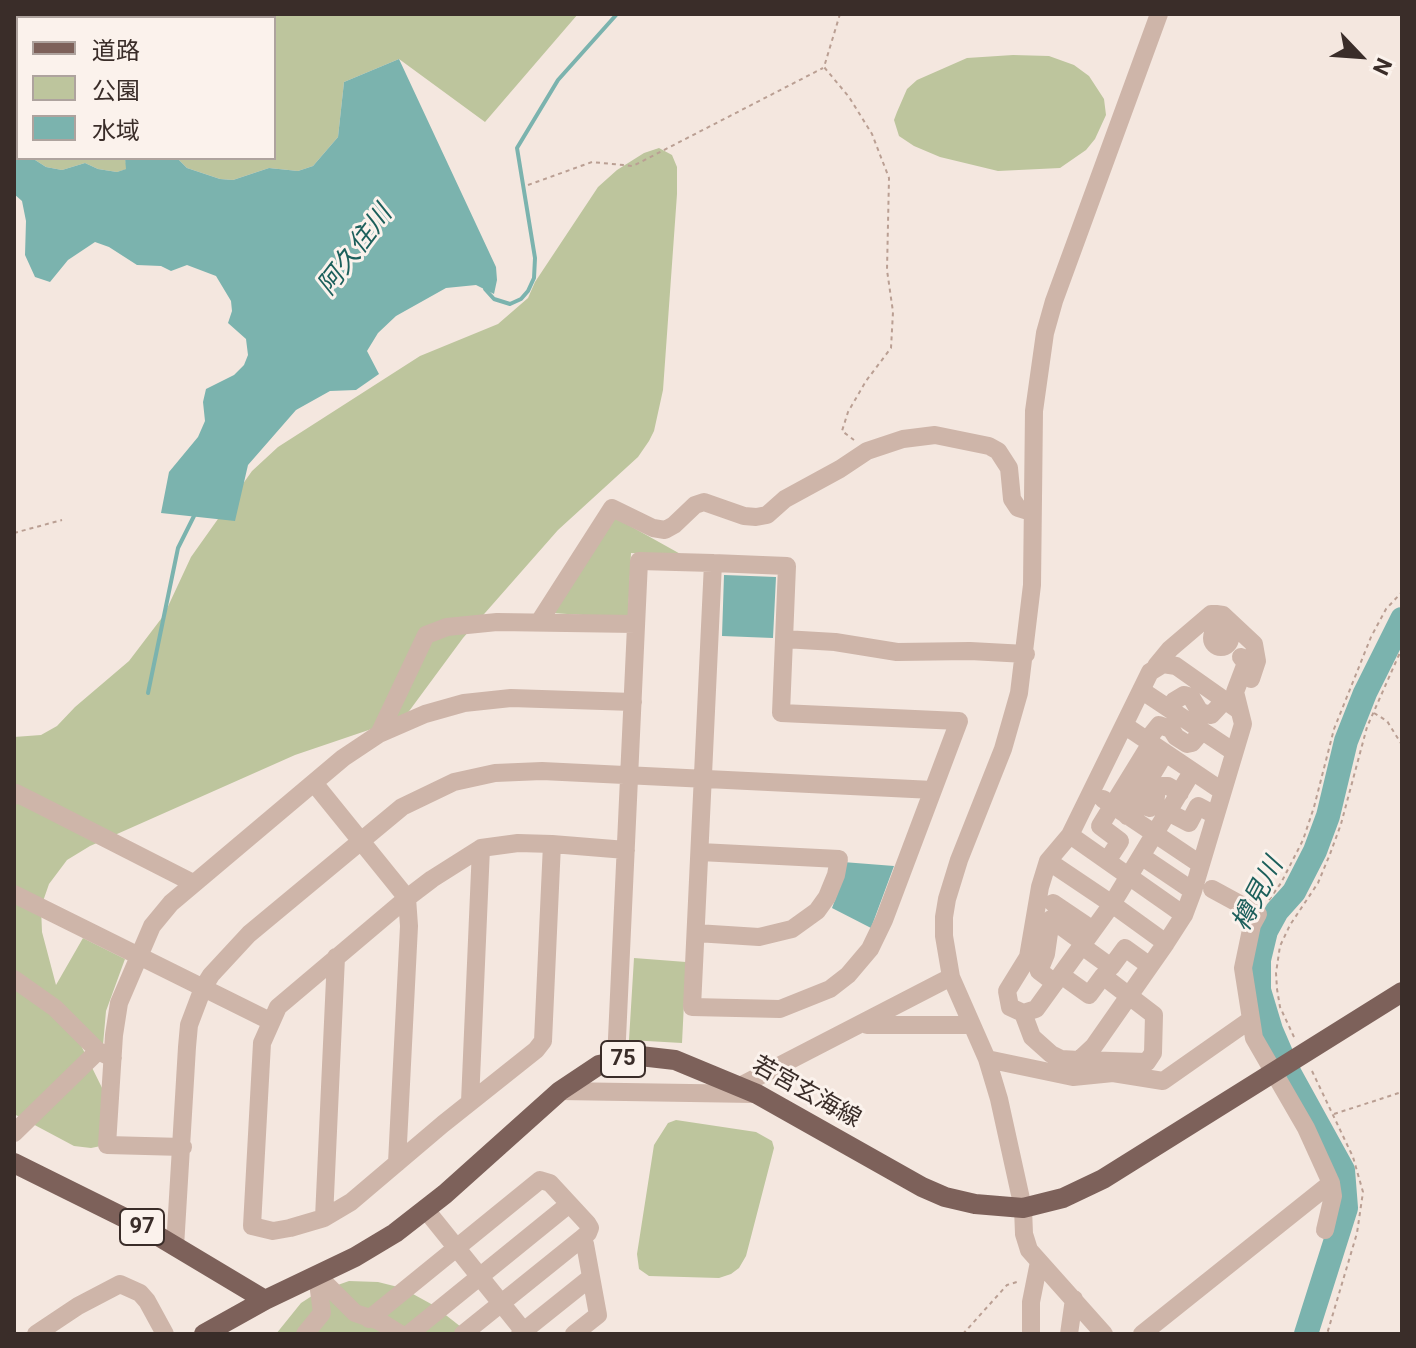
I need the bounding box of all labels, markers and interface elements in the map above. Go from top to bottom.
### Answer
legend [16,16,276,160]
north arrow [1320,16,1400,96]
text: 道路 [92,37,140,65]
text: N [1368,54,1397,79]
text: 公園 [92,77,140,105]
text: 水域 [92,117,140,145]
water label: 阿久住川 [312,200,400,302]
water label: 樽見川 [1227,853,1291,937]
road number: 75 [601,1041,645,1077]
street label: 若宮玄海線 [747,1051,865,1135]
road number: 97 [120,1209,164,1245]

